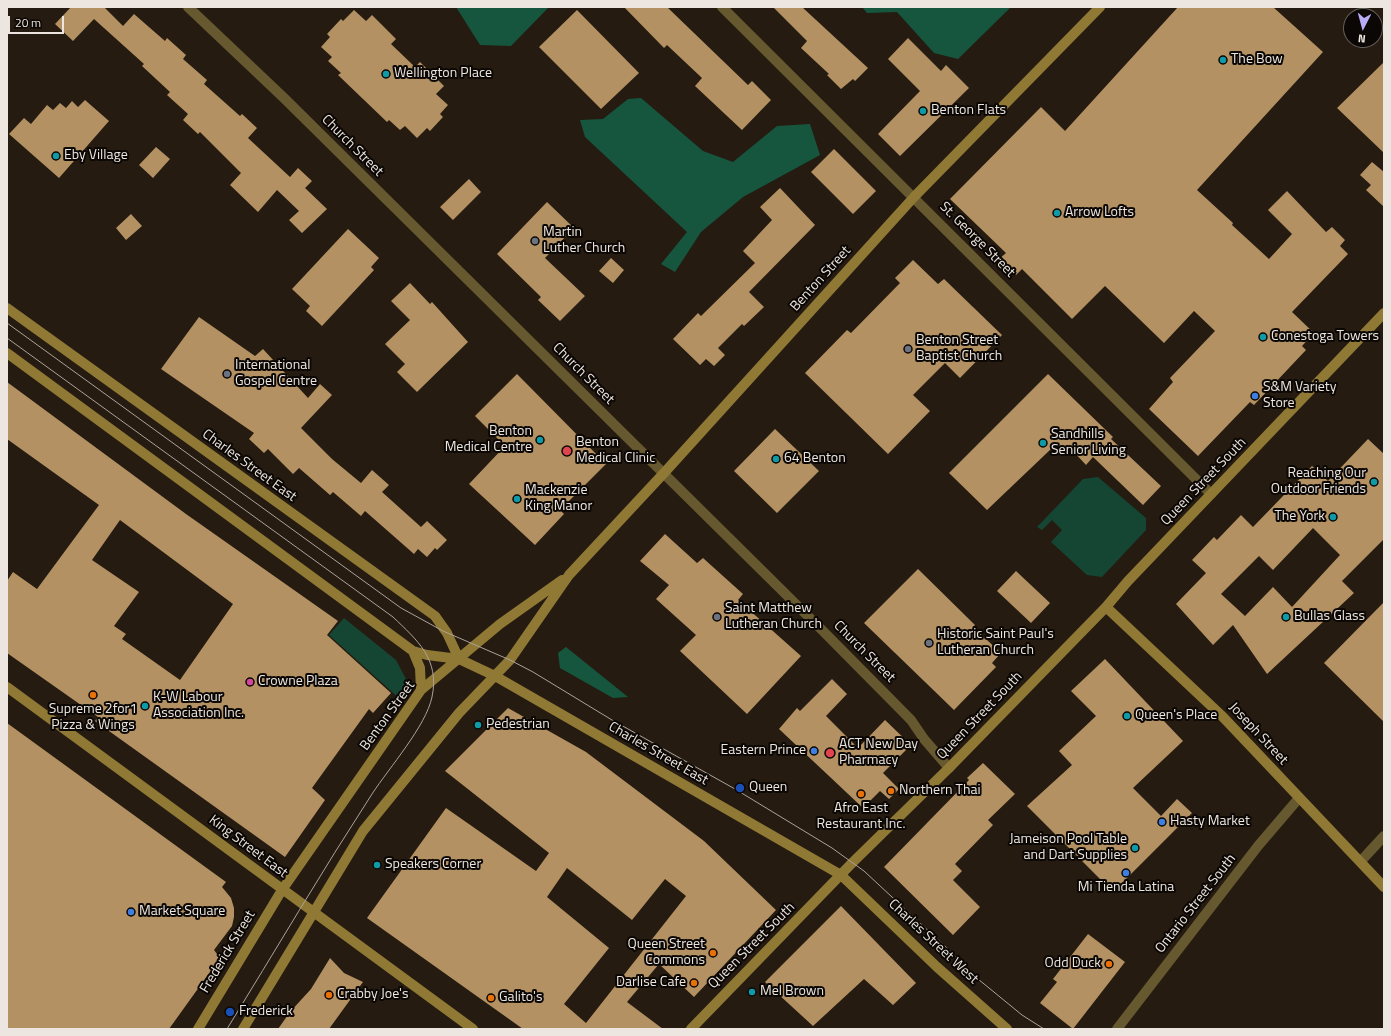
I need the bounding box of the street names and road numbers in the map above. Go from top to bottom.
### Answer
street label: Church Street [318,112,386,180]
street label: St. George Street [936,199,1018,281]
street label: Benton Street [787,243,855,315]
street label: Church Street [549,340,617,408]
street label: Charles Street East [199,426,299,506]
street label: Queen Street South [1158,435,1250,529]
street label: Church Street [830,618,898,686]
street label: Queen Street South [934,669,1026,763]
street label: Benton Street [357,678,419,754]
street label: Joseph Street [1225,699,1291,769]
street label: Charles Street East [605,719,711,789]
street label: King Street East [205,812,291,882]
street label: Ontario Street South [1152,851,1240,957]
street label: Charles Street West [885,896,981,988]
street label: Queen Street South [705,899,799,993]
street label: Frederick Street [197,908,259,996]

